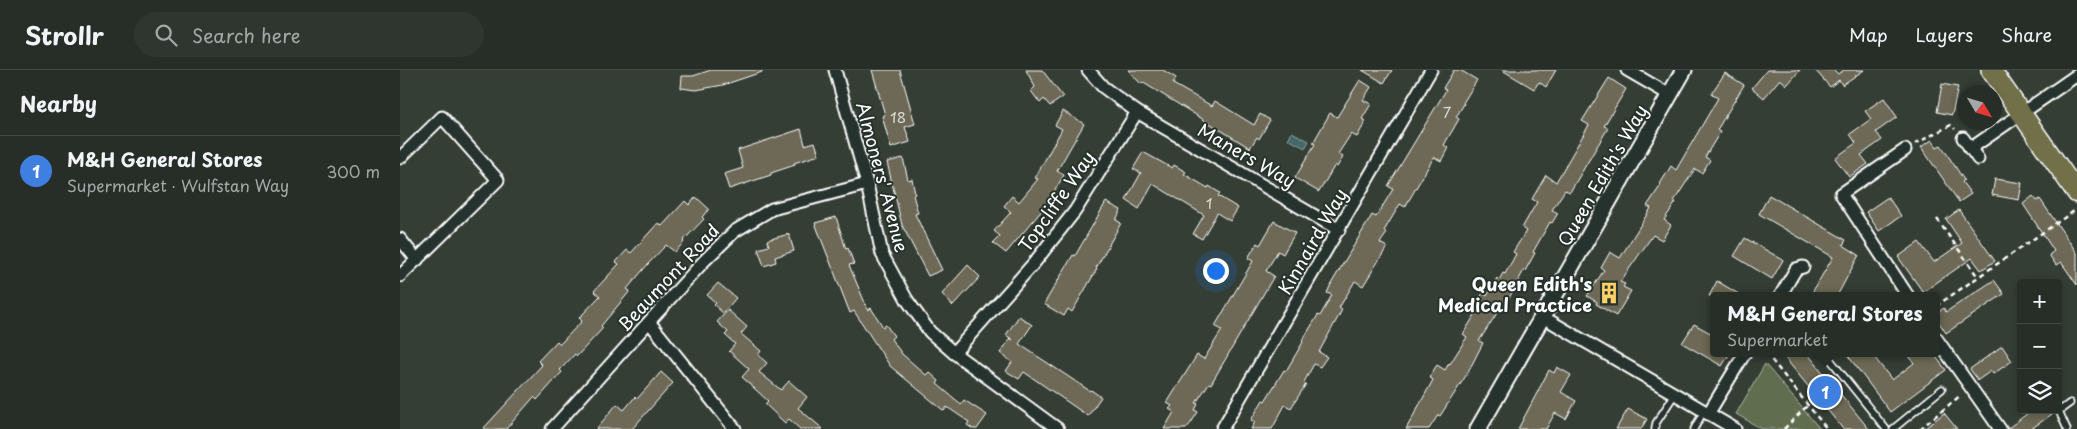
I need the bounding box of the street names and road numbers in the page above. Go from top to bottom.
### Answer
street label: Almoners' Avenue [850,99,916,255]
street label: Queen Edith's Way [1550,99,1654,251]
street label: Maners Way [1193,116,1301,194]
street label: Topcliffe Way [1011,145,1101,257]
street label: Kinnaird Way [1271,183,1353,299]
street label: Beaumont Road [611,217,725,337]

